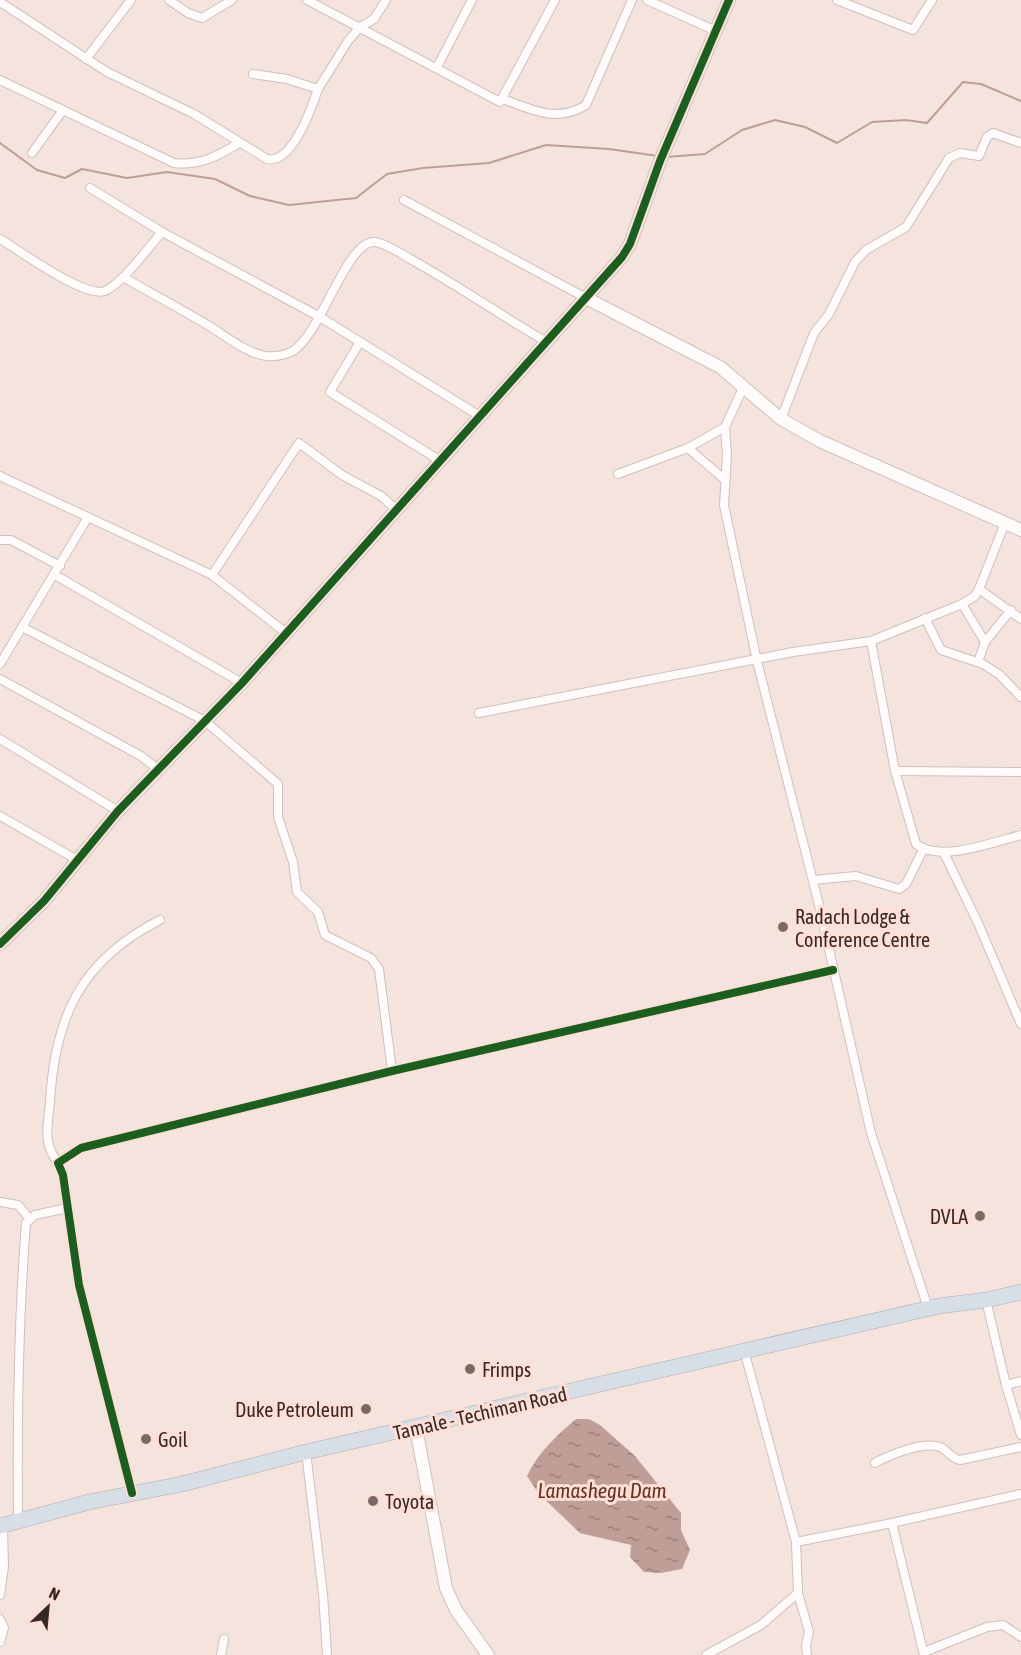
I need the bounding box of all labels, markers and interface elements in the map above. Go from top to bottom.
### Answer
place label: Radach Lodge & Conference Centre [795,905,930,951]
marker: Radach Lodge & Conference Centre [776,920,790,934]
place label: DVLA [930,1205,968,1228]
marker: DVLA [973,1209,987,1223]
place label: Frimps [482,1358,531,1381]
marker: Frimps [463,1362,477,1376]
street label: Tamale - Techiman Road [391,1382,569,1444]
place label: Duke Petroleum [235,1398,354,1421]
marker: Duke Petroleum [359,1402,373,1416]
place label: Goil [158,1428,189,1451]
marker: Goil [139,1432,153,1446]
water label: Lamashegu Dam [537,1478,667,1502]
place label: Toyota [385,1490,434,1513]
marker: Toyota [366,1494,380,1508]
north arrow [18,1577,78,1637]
text: N [46,1583,63,1604]

